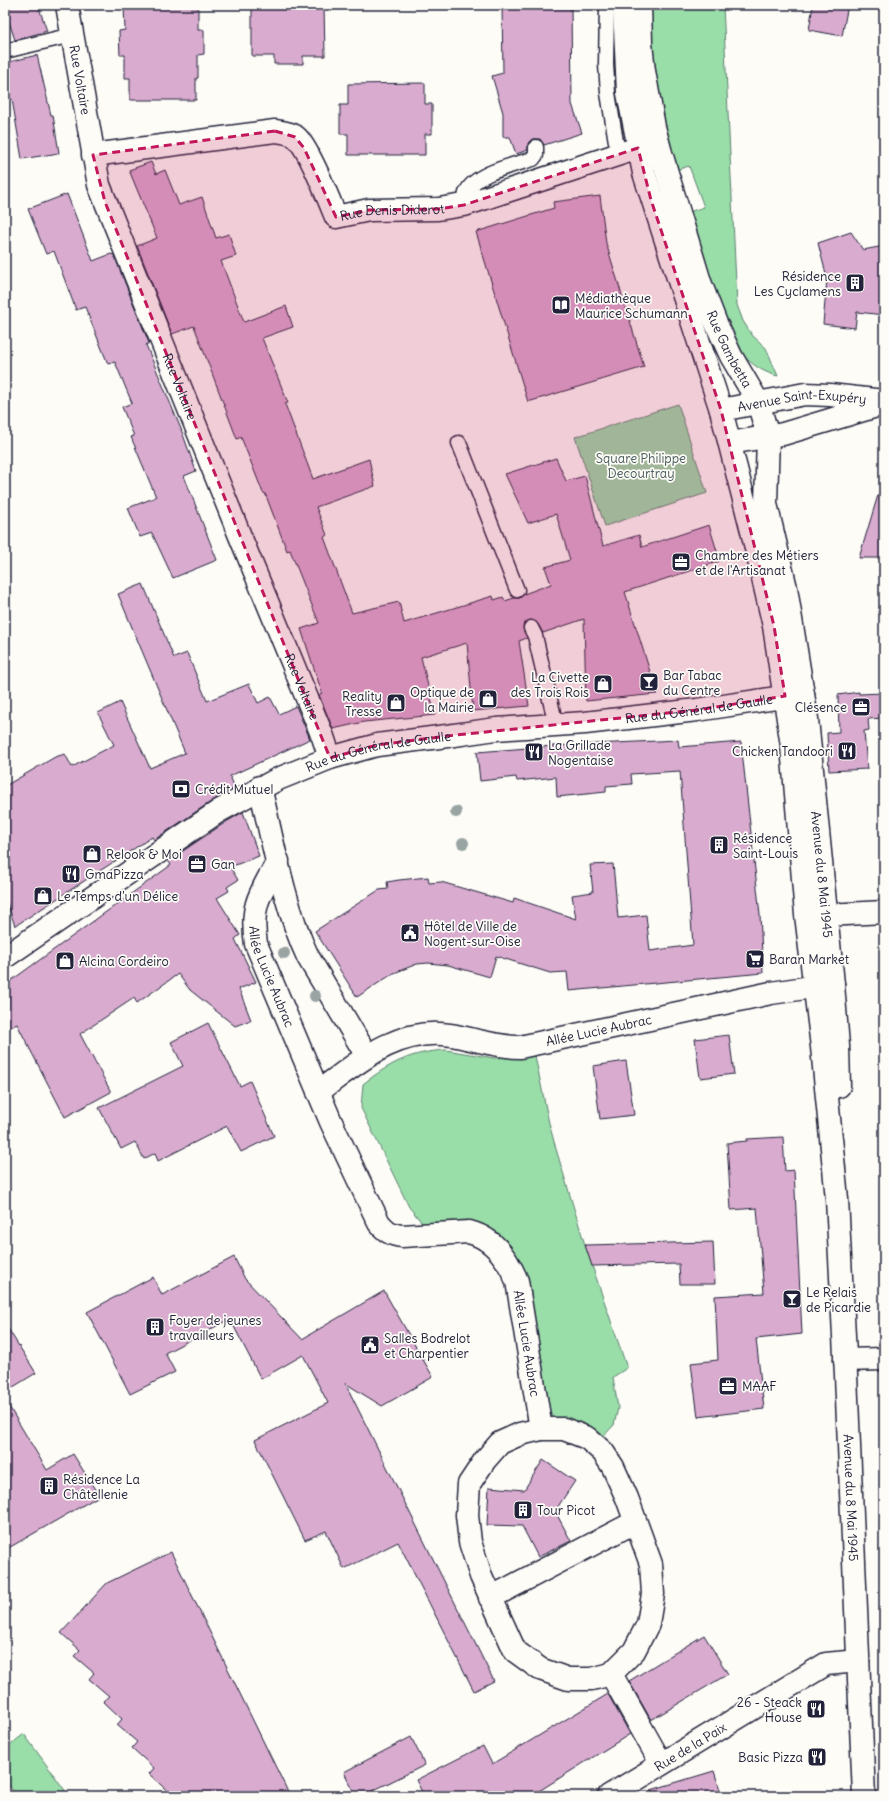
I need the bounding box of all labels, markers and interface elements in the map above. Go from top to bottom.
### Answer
street label: Rue Voltaire [65,44,94,116]
street label: Rue Denis Diderot [338,200,446,225]
place label: Résidence Les Cyclamens [754,268,841,300]
building icon: Résidence Les Cyclamens [844,272,866,294]
place label: Médiathèque Maurice Schumann [575,290,688,322]
library icon: Médiathèque Maurice Schumann [550,294,572,316]
street label: Rue Gambetta [703,308,756,391]
street label: Rue Voltaire [158,351,201,423]
street label: Avenue Saint-Exupéry [736,385,867,416]
park label: Square Philippe Decourtray [596,450,686,482]
place label: Chambre des Métiers et de l'Artisanat [695,547,819,579]
office icon: Chambre des Métiers et de l'Artisanat [670,551,692,573]
street label: Rue Voltaire [280,651,323,723]
place label: Bar Tabac du Centre [663,667,722,699]
place label: La Civette des Trois Rois [511,669,589,701]
bar icon: Bar Tabac du Centre [638,671,660,693]
shop icon: La Civette des Trois Rois [592,673,614,695]
place label: Optique de la Mairie [410,684,474,716]
place label: Reality Tresse [342,688,382,720]
shop icon: Optique de la Mairie [477,688,499,710]
street label: Rue du Général de Gaulle [624,691,774,727]
shop icon: Reality Tresse [385,692,407,714]
office icon: Clésence [850,696,872,718]
place label: Clésence [795,699,847,716]
street label: Rue du Général de Gaulle [303,728,452,776]
place label: La Grillade Nogentaise [548,737,613,769]
restaurant icon: Chicken Tandoori [836,740,858,762]
restaurant icon: La Grillade Nogentaise [523,741,545,763]
place label: Chicken Tandoori [732,743,833,760]
bank icon: Crédit Mutuel [170,778,192,800]
place label: Crédit Mutuel [195,781,273,798]
street label: Avenue du 8 Mai 1945 [807,810,836,939]
place label: Résidence Saint-Louis [733,830,798,862]
building icon: Résidence Saint-Louis [708,834,730,856]
shop icon: Relook & Moi [81,843,103,865]
place label: Relook & Moi [106,846,182,863]
office icon: Gan [186,853,208,875]
place label: Gan [211,856,236,873]
restaurant icon: GmaPizza [60,863,82,885]
place label: GmaPizza [85,866,144,883]
shop icon: Le Temps d'un Délice [32,885,54,907]
place label: Le Temps d'un Délice [57,888,178,905]
place label: Hôtel de Ville de Nogent-sur-Oise [424,918,521,950]
public building icon: Hôtel de Ville de Nogent-sur-Oise [399,922,421,944]
street label: Allée Lucie Aubrac [245,925,298,1030]
supermarket icon: Baran Market [744,948,766,970]
shop icon: Alcina Cordeiro [54,950,76,972]
place label: Baran Market [769,951,850,968]
place label: Alcina Cordeiro [79,953,169,970]
street label: Allée Lucie Aubrac [544,1011,654,1050]
place label: Le Relais de Picardie [806,1284,871,1316]
bar icon: Le Relais de Picardie [781,1288,803,1310]
street label: Allée Lucie Aubrac [510,1289,544,1398]
place label: Foyer de jeunes travailleurs [169,1312,262,1344]
building icon: Foyer de jeunes travailleurs [144,1316,166,1338]
place label: Salles Bodrelot et Charpentier [384,1330,471,1362]
public building icon: Salles Bodrelot et Charpentier [359,1334,381,1356]
office icon: MAAF [717,1375,739,1397]
place label: MAAF [742,1378,777,1395]
street label: Avenue du 8 Mai 1945 [840,1434,862,1562]
place label: Résidence La Châtellenie [63,1471,140,1503]
building icon: Résidence La Châtellenie [38,1475,60,1497]
building icon: Tour Picot [512,1499,534,1521]
place label: Tour Picot [537,1502,596,1519]
place label: 26 - Steack House [737,1694,802,1726]
restaurant icon: 26 - Steack House [805,1698,827,1720]
street label: Rue de la Paix [651,1718,730,1775]
restaurant icon: Basic Pizza [806,1746,828,1768]
place label: Basic Pizza [738,1749,803,1766]

